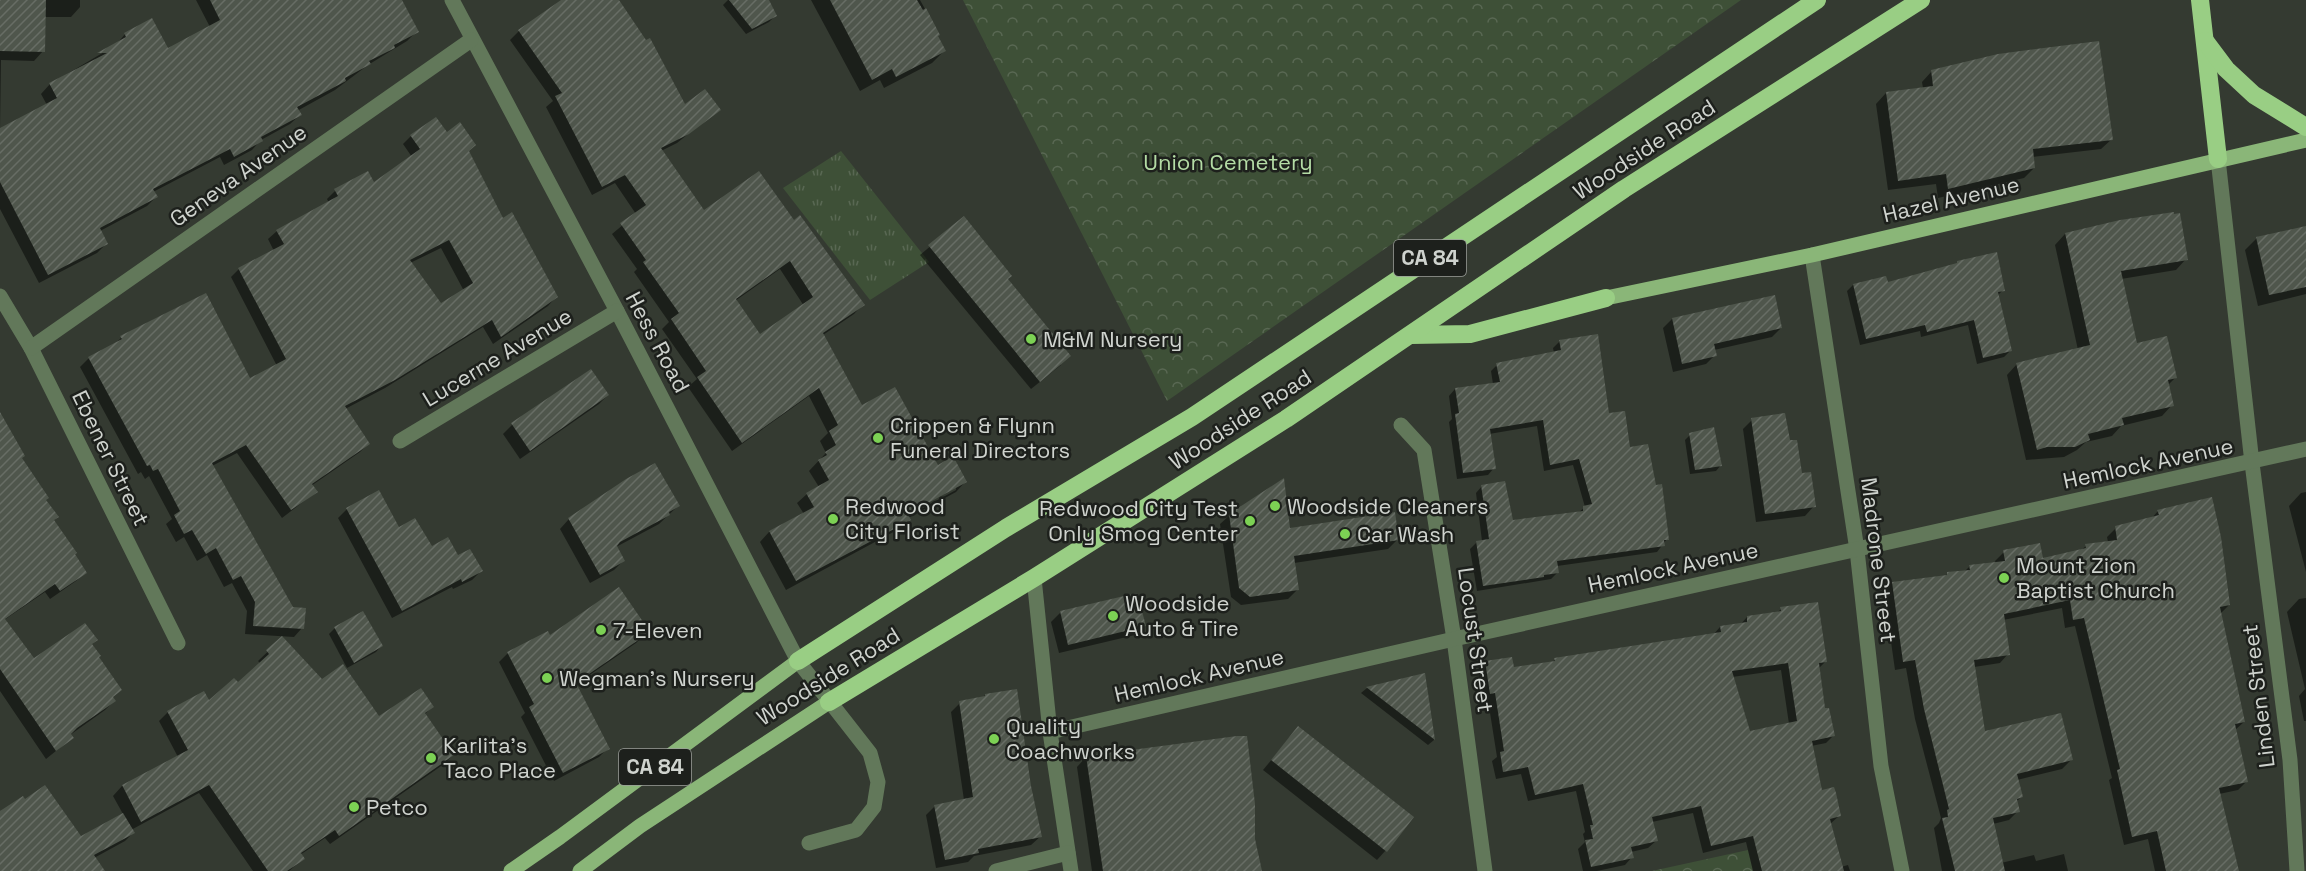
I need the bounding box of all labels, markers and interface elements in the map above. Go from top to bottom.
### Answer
street label: Woodside Road [1568,93,1720,205]
street label: Geneva Avenue [164,117,312,233]
park label: Union Cemetery [1143,148,1313,176]
street label: Hazel Avenue [1880,170,2022,228]
road number: CA 84 [1394,240,1466,276]
street label: Hess Road [620,287,696,397]
street label: Lucerne Avenue [417,301,577,413]
place label: M&M Nursery [1043,325,1183,353]
marker: M&M Nursery [1024,332,1038,346]
street label: Woodside Road [1164,363,1316,475]
street label: Ebener Street [66,386,156,530]
place label: Crippen & Flynn Funeral Directors [890,411,1070,464]
marker: Crippen & Flynn Funeral Directors [871,431,885,445]
street label: Hemlock Avenue [2060,431,2236,495]
street label: Madrone Street [1855,476,1903,644]
place label: Redwood City Florist [845,492,960,545]
place label: Woodside Cleaners [1287,492,1489,520]
place label: Redwood City Test Only Smog Center [1039,494,1238,547]
marker: Woodside Cleaners [1268,499,1282,513]
marker: Redwood City Florist [826,512,840,526]
marker: Redwood City Test Only Smog Center [1243,514,1257,528]
place label: Car Wash [1357,520,1454,548]
marker: Car Wash [1338,527,1352,541]
street label: Hemlock Avenue [1585,535,1761,599]
place label: Mount Zion Baptist Church [2016,551,2175,604]
street label: Locust Street [1452,566,1500,714]
marker: Mount Zion Baptist Church [1997,571,2011,585]
place label: Woodside Auto & Tire [1125,589,1239,642]
marker: Woodside Auto & Tire [1106,609,1120,623]
place label: 7-Eleven [613,616,702,644]
street label: Woodside Road [751,621,905,731]
marker: 7-Eleven [594,623,608,637]
street label: Linden Street [2235,623,2281,769]
street label: Hemlock Avenue [1111,642,1287,708]
place label: Wegman's Nursery [559,664,755,692]
marker: Wegman's Nursery [540,671,554,685]
place label: Quality Coachworks [1006,712,1135,765]
place label: Karlita's Taco Place [443,731,556,784]
marker: Quality Coachworks [987,732,1001,746]
road number: CA 84 [619,749,691,785]
marker: Karlita's Taco Place [424,751,438,765]
place label: Petco [366,793,428,821]
marker: Petco [347,800,361,814]

